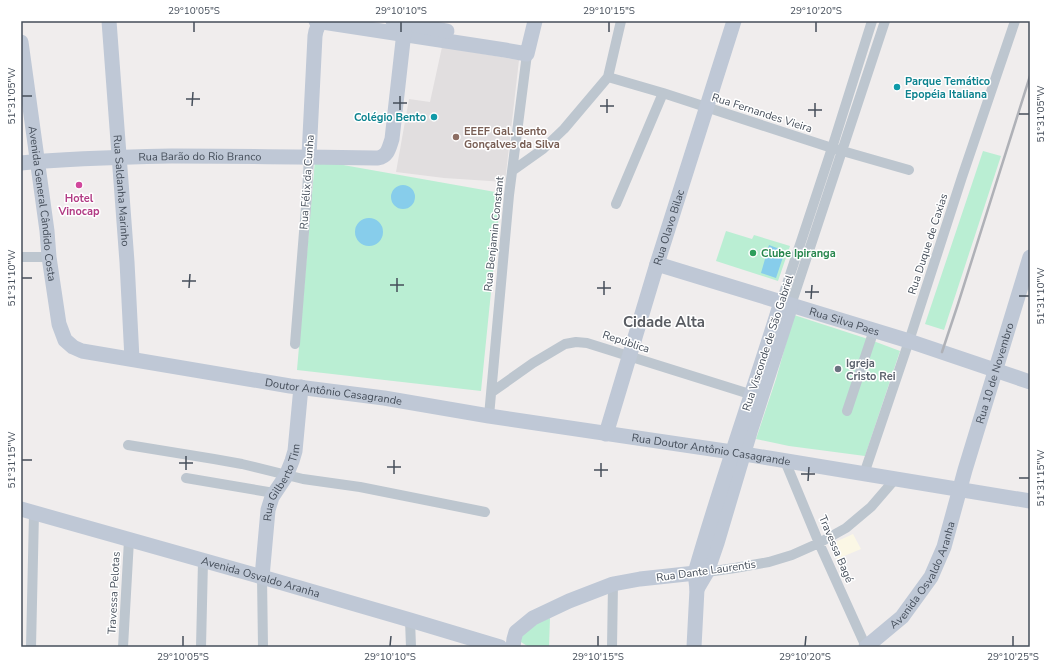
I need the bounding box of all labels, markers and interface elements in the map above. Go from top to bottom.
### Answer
text: 29°10'05"S [168,4,220,18]
text: 29°10'10"S [375,4,427,18]
text: 29°10'15"S [583,4,635,18]
text: 29°10'20"S [790,4,842,18]
text: 51°31'05"W [5,68,19,124]
place label: Parque Temático Epopéia Italiana [905,74,990,102]
marker: Parque Temático Epopéia Italiana [892,82,902,92]
text: 51°31'05"W [1034,86,1048,142]
street label: Rua Fernandes Vieira [710,90,814,136]
place label: Colégio Bento [354,110,426,125]
marker: Colégio Bento [429,112,439,122]
place label: EEEF Gal. Bento Gonçalves da Silva [464,124,560,152]
street label: Avenida General Cândido Costa [25,125,60,282]
marker: EEEF Gal. Bento Gonçalves da Silva [451,132,461,142]
street label: Rua Saldanha Marinho [110,134,133,247]
street label: Rua Félix da Cunha [296,134,318,230]
street label: Rua Barão do Rio Branco [138,148,261,164]
street label: Rua Benjamin Constant [480,176,508,292]
marker: Hotel Vinocap [74,180,84,190]
street label: Rua Olavo Bilac [650,188,688,267]
place label: Hotel Vinocap [57,191,100,219]
street label: Rua Duque de Caxias [905,192,951,296]
place label: Clube Ipiranga [761,246,836,261]
marker: Clube Ipiranga [748,248,758,258]
text: 51°31'10"W [5,250,19,306]
text: 51°31'10"W [1034,268,1048,324]
street label: Rua Visconde de São Gabriel [739,272,797,413]
street label: Rua Silva Paes [808,303,881,339]
district label: Cidade Alta [623,312,705,332]
street label: Rua 10 de Novembro [972,321,1017,426]
street label: República [600,327,652,357]
place label: Igreja Cristo Rei [846,356,896,384]
marker: Igreja Cristo Rei [833,364,843,374]
street label: Doutor Antônio Casagrande [264,374,403,408]
street label: Rua Doutor Antônio Casagrande [631,430,792,469]
text: 51°31'15"W [5,432,19,488]
street label: Rua Gilberto Tim [260,443,303,522]
text: 51°31'15"W [1034,450,1048,506]
street label: Travessa Bagé [815,513,857,585]
street label: Avenida Osvaldo Aranha [886,519,958,632]
street label: Travessa Pelotas [104,551,124,635]
street label: Avenida Osvaldo Aranha [200,553,322,601]
street label: Rua Dante Laurentis [655,557,757,585]
text: 29°10'05"S [157,650,209,664]
text: 29°10'10"S [364,650,416,664]
text: 29°10'15"S [572,650,624,664]
text: 29°10'20"S [779,650,831,664]
text: 29°10'25"S [987,650,1039,664]

